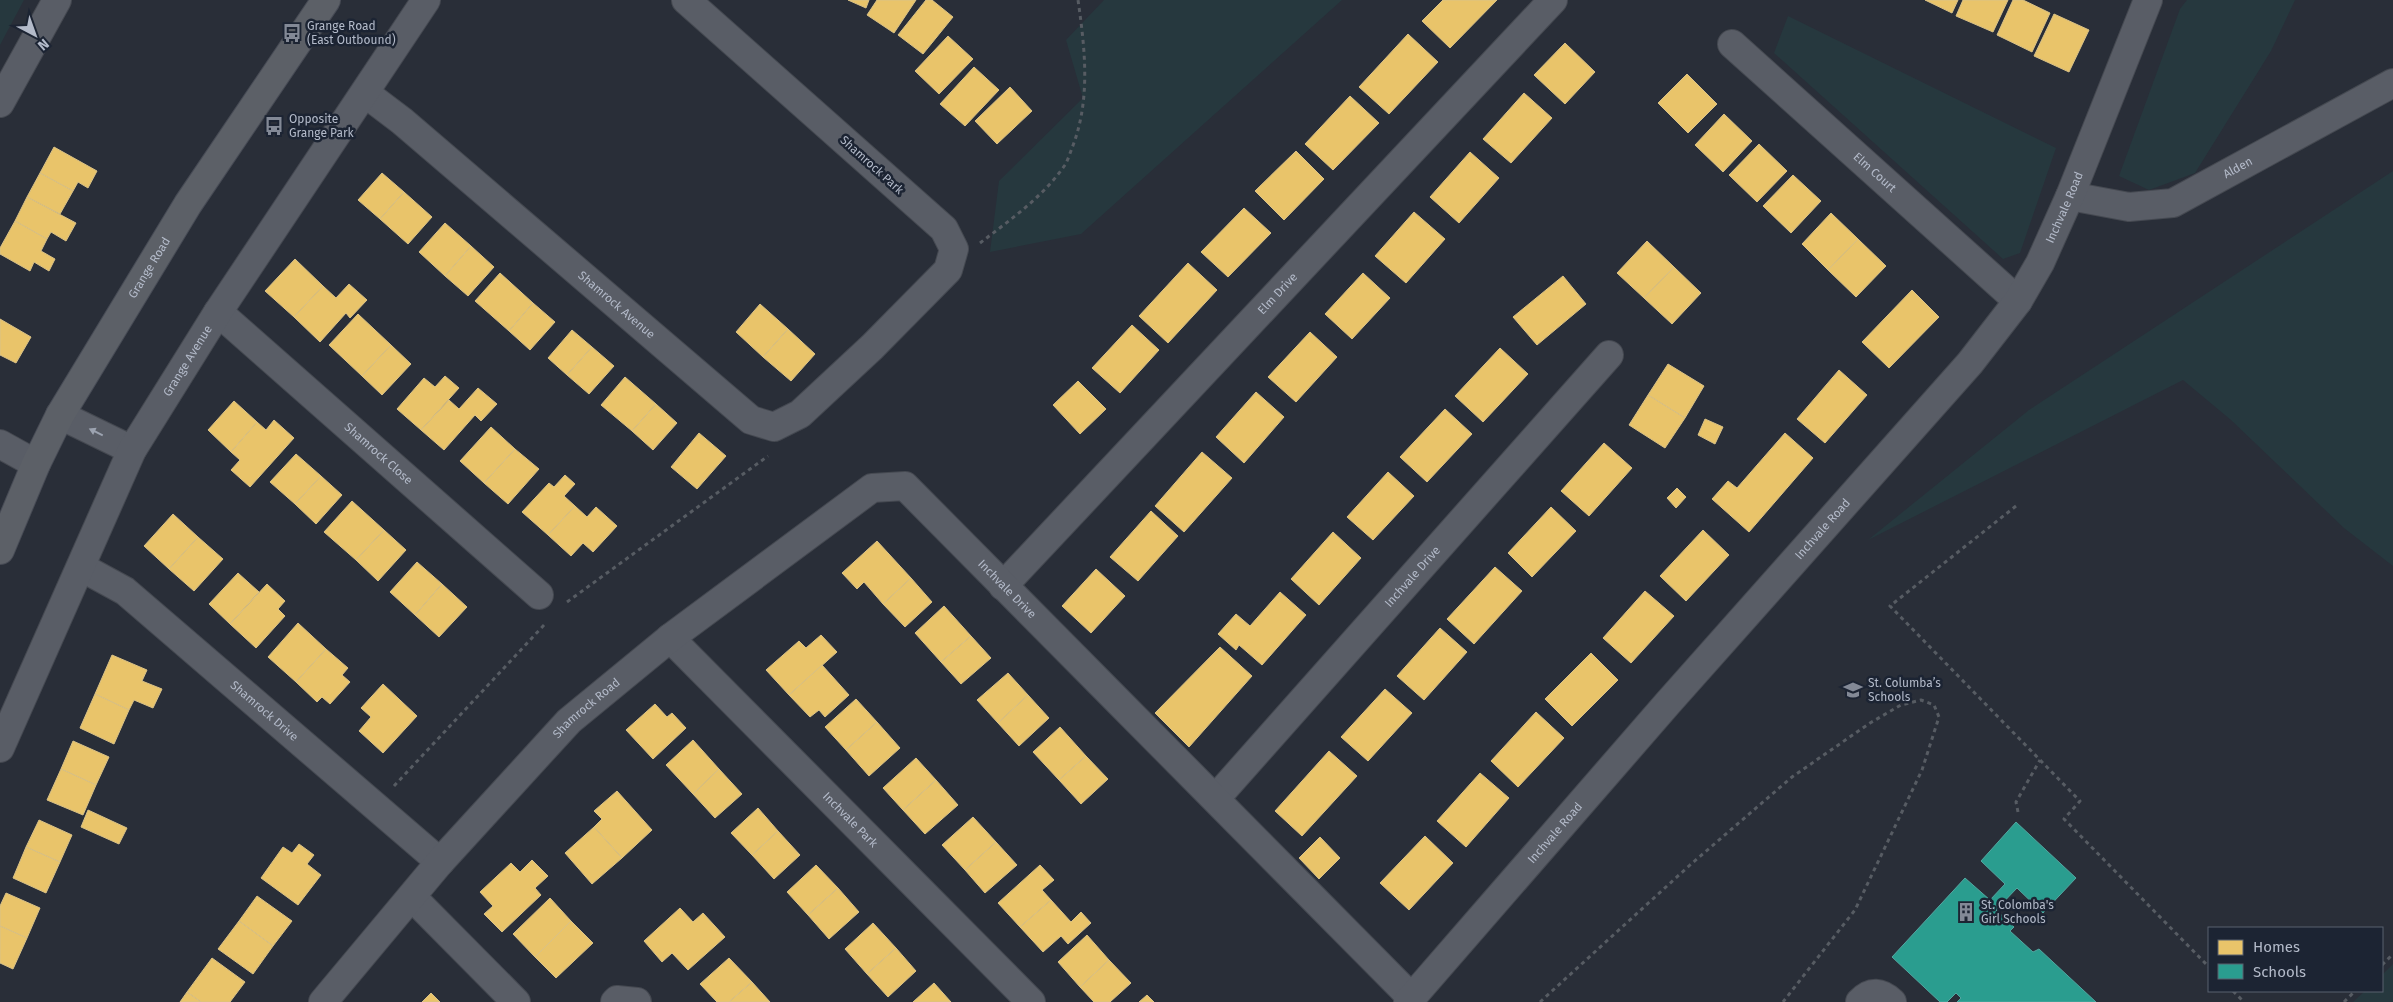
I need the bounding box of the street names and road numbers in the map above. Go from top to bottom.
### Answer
street label: Shamrock Park [837,133,907,198]
street label: Elm Court [1850,149,1900,196]
street label: Alden [2221,154,2255,181]
street label: Inchvale Road [2043,170,2086,245]
street label: Grange Road [125,235,173,301]
street label: Shamrock Avenue [575,268,658,342]
street label: Elm Drive [1255,270,1300,317]
street label: Grange Avenue [160,323,215,399]
street label: Shamrock Close [342,420,415,487]
street label: Inchvale Road [1792,496,1853,562]
street label: Inchvale Drive [1382,543,1443,610]
street label: Inchvale Drive [975,557,1039,621]
street label: Shamrock Road [550,675,623,741]
street label: Shamrock Drive [228,678,301,744]
street label: Inchvale Park [820,789,881,851]
street label: Inchvale Road [1525,800,1585,866]

